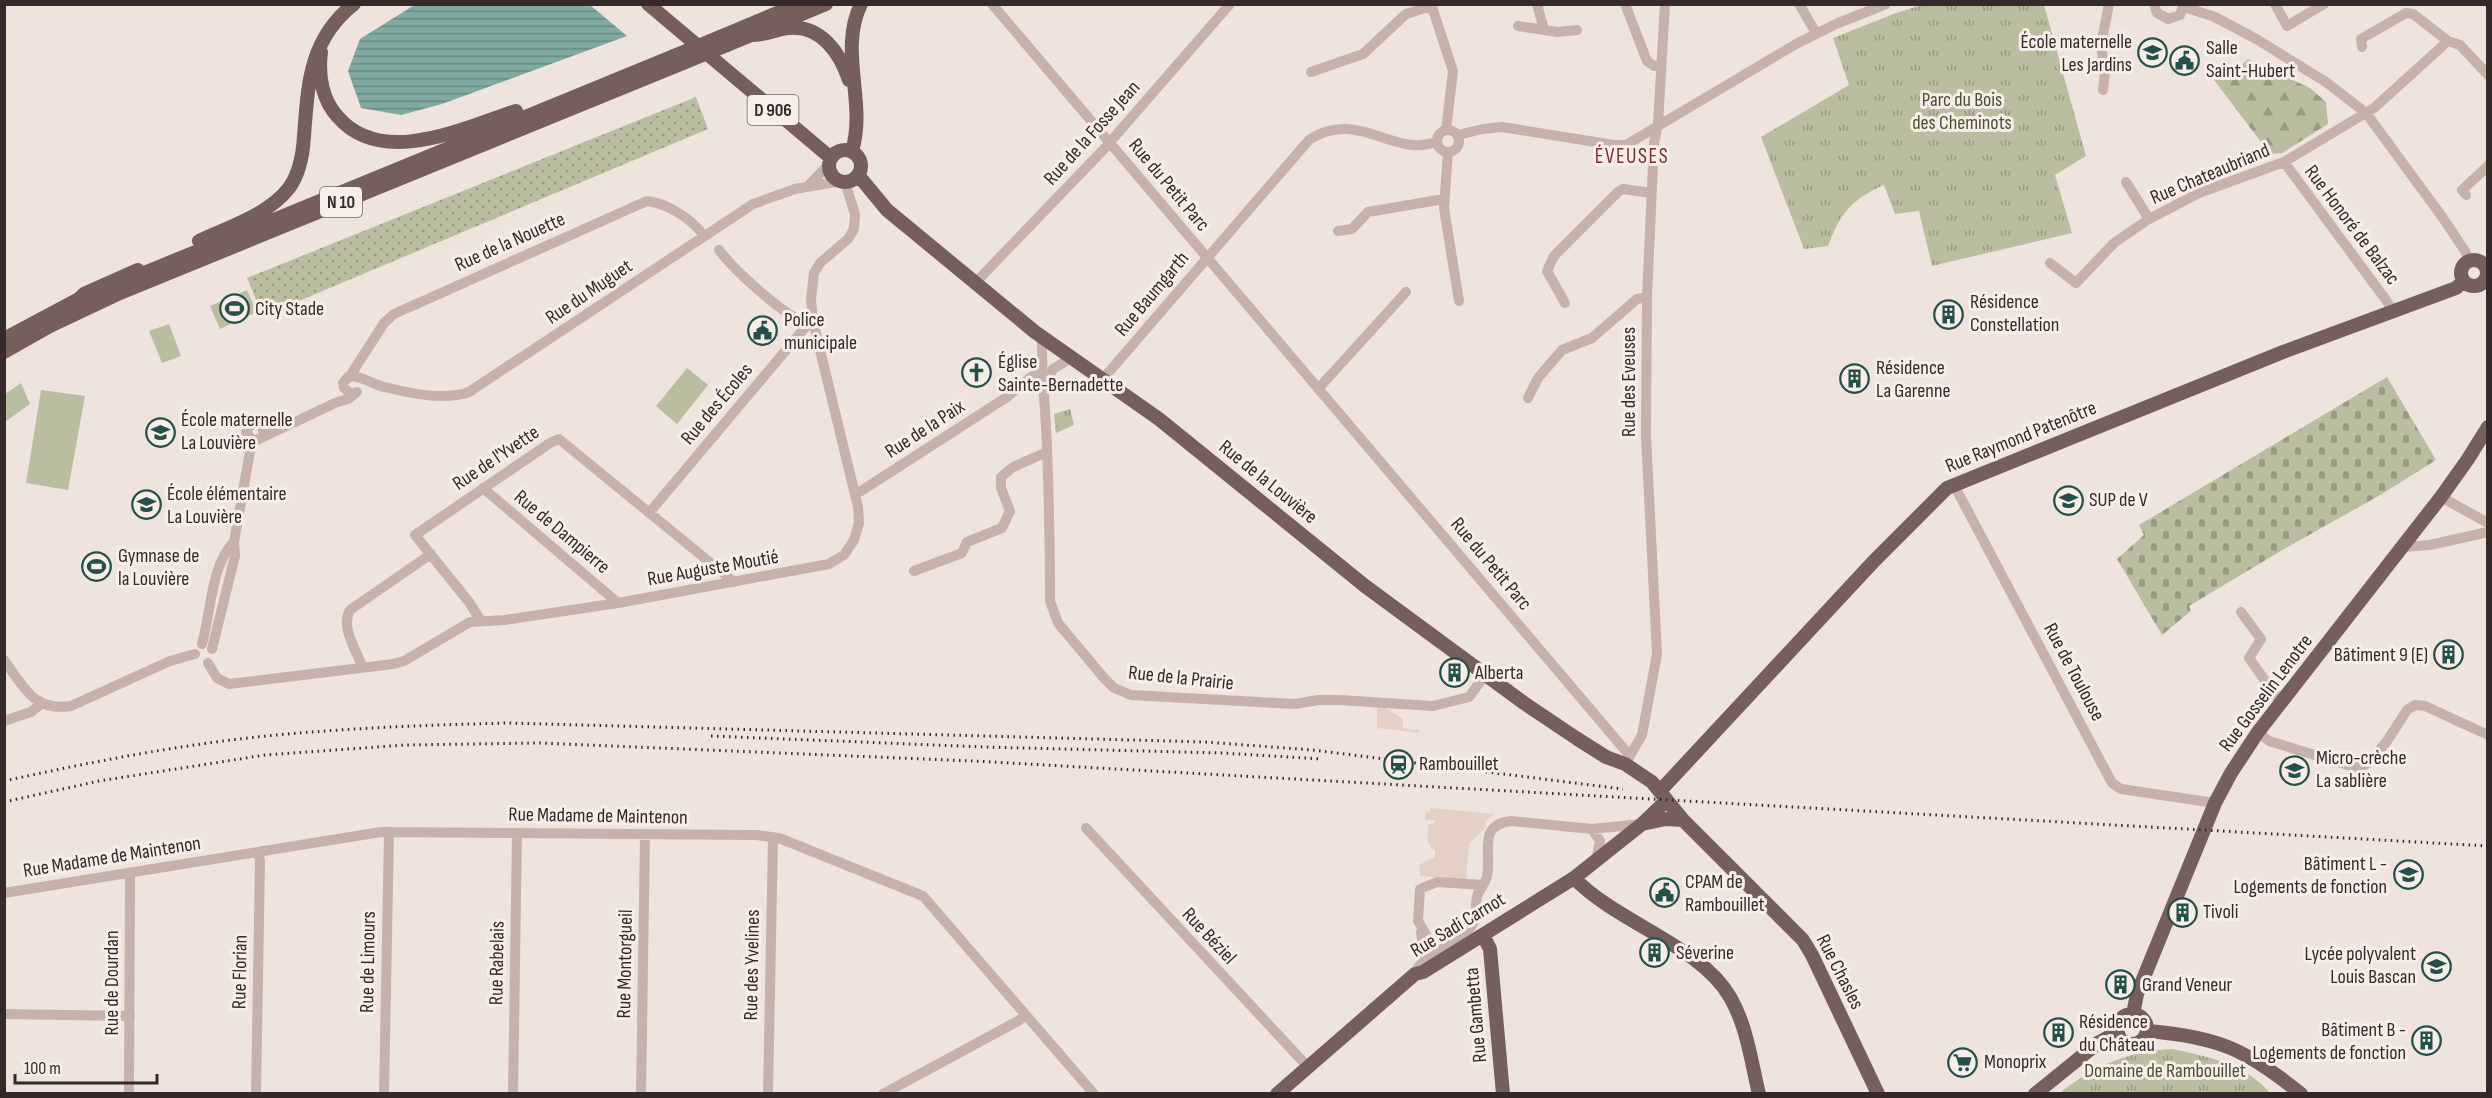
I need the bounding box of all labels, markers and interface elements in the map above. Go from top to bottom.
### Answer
place label: École maternelle Les Jardins [2020,30,2132,77]
place label: Salle Saint-Hubert [2206,36,2295,83]
school or university icon: École maternelle Les Jardins [2137,37,2169,69]
public building icon: Salle Saint-Hubert [2169,44,2201,76]
street label: Rue de la Fosse Jean [1039,76,1145,190]
park label: Parc du Bois des Cheminots [1912,88,2012,135]
road number: D 906 [748,95,798,125]
street label: Rue du Petit Parc [1123,134,1215,236]
street label: Rue Chateaubriand [2147,138,2273,210]
district label: ÉVEUSES [1595,144,1669,169]
street label: Rue Honoré de Balzac [2299,160,2405,290]
road number: N 10 [320,187,362,217]
street label: Rue de la Nouette [451,207,569,277]
street label: Rue Baumgarth [1110,247,1194,341]
street label: Rue du Muguet [541,254,637,330]
place label: Résidence Constellation [1970,290,2059,337]
sports icon: City Stade [218,293,250,325]
place label: City Stade [255,297,324,321]
building icon: Résidence Constellation [1933,298,1965,330]
place label: Police municipale [784,308,857,355]
public building icon: Police municipale [747,315,779,347]
street label: Rue des Eveuses [1617,327,1641,437]
place label: Église Sainte-Bernadette [998,350,1123,397]
place label: Résidence La Garenne [1876,356,1950,403]
church icon: Église Sainte-Bernadette [961,357,993,389]
street label: Rue des Écoles [676,358,758,450]
building icon: Résidence La Garenne [1839,363,1871,395]
street label: Rue de la Paix [881,394,970,464]
street label: Rue Raymond Patenôtre [1942,396,2100,478]
place label: École maternelle La Louvière [181,408,293,455]
school or university icon: École maternelle La Louvière [144,416,176,448]
street label: Rue de l'Yvette [448,420,544,496]
street label: Rue de la Louvière [1214,435,1322,529]
place label: École élémentaire La Louvière [167,482,287,529]
school or university icon: SUP de V [2052,484,2084,516]
street label: Rue de Dampierre [509,485,615,579]
place label: SUP de V [2089,488,2148,512]
school or university icon: École élémentaire La Louvière [130,489,162,521]
street label: Rue du Petit Parc [1445,513,1537,615]
place label: Gymnase de la Louvière [118,544,199,591]
street label: Rue Auguste Moutié [646,545,780,591]
sports icon: Gymnase de la Louvière [81,551,113,583]
street label: Rue de Toulouse [2038,619,2110,725]
street label: Rue Gosselin Lenotre [2214,630,2318,756]
building icon: Bâtiment 9 (E) [2433,639,2465,671]
place label: Bâtiment 9 (E) [2334,643,2428,667]
building icon: Alberta [1438,657,1470,689]
street label: Rue de la Prairie [1127,661,1235,695]
place label: Alberta [1474,661,1524,685]
place label: Micro-crèche La sablière [2316,746,2406,793]
station icon: Rambouillet [1382,748,1414,780]
place label: Rambouillet [1419,752,1499,776]
school or university icon: Micro-crèche La sablière [2279,754,2311,786]
street label: Rue Madame de Maintenon [508,802,688,830]
street label: Rue Madame de Maintenon [21,831,203,883]
place label: Bâtiment L - Logements de fonction [2233,852,2387,899]
school or university icon: Bâtiment L - Logements de fonction [2392,859,2424,891]
place label: CPAM de Rambouillet [1685,870,1765,917]
public building icon: CPAM de Rambouillet [1648,877,1680,909]
street label: Rue Sadi Carnot [1406,887,1510,963]
building icon: Tivoli [2166,896,2198,928]
place label: Tivoli [2203,900,2239,924]
street label: Rue Béziel [1177,903,1241,969]
street label: Rue Montorgueil [612,909,638,1019]
street label: Rue des Yvelines [739,909,765,1021]
street label: Rue de Limours [355,911,381,1013]
street label: Rue Rabelais [484,921,510,1005]
street label: Rue de Dourdan [100,931,124,1035]
street label: Rue Chasles [1811,931,1869,1013]
street label: Rue Florian [227,935,253,1009]
building icon: Séverine [1639,937,1671,969]
place label: Séverine [1676,941,1734,965]
place label: Lycée polyvalent Louis Bascan [2305,942,2416,989]
school or university icon: Lycée polyvalent Louis Bascan [2421,950,2453,982]
street label: Rue Gambetta [1460,966,1492,1064]
building icon: Grand Veneur [2105,969,2137,1001]
place label: Grand Veneur [2142,973,2233,997]
place label: Résidence du Château [2079,1010,2155,1057]
building icon: Résidence du Château [2042,1017,2074,1049]
place label: Bâtiment B - Logements de fonction [2252,1018,2406,1065]
building icon: Bâtiment B - Logements de fonction [2411,1025,2443,1057]
supermarket icon: Monoprix [1947,1046,1979,1078]
scale bar [15,1047,158,1085]
place label: Monoprix [1984,1050,2047,1074]
text: 100 m [24,1058,61,1079]
park label: Domaine de Rambouillet [2084,1059,2246,1083]

